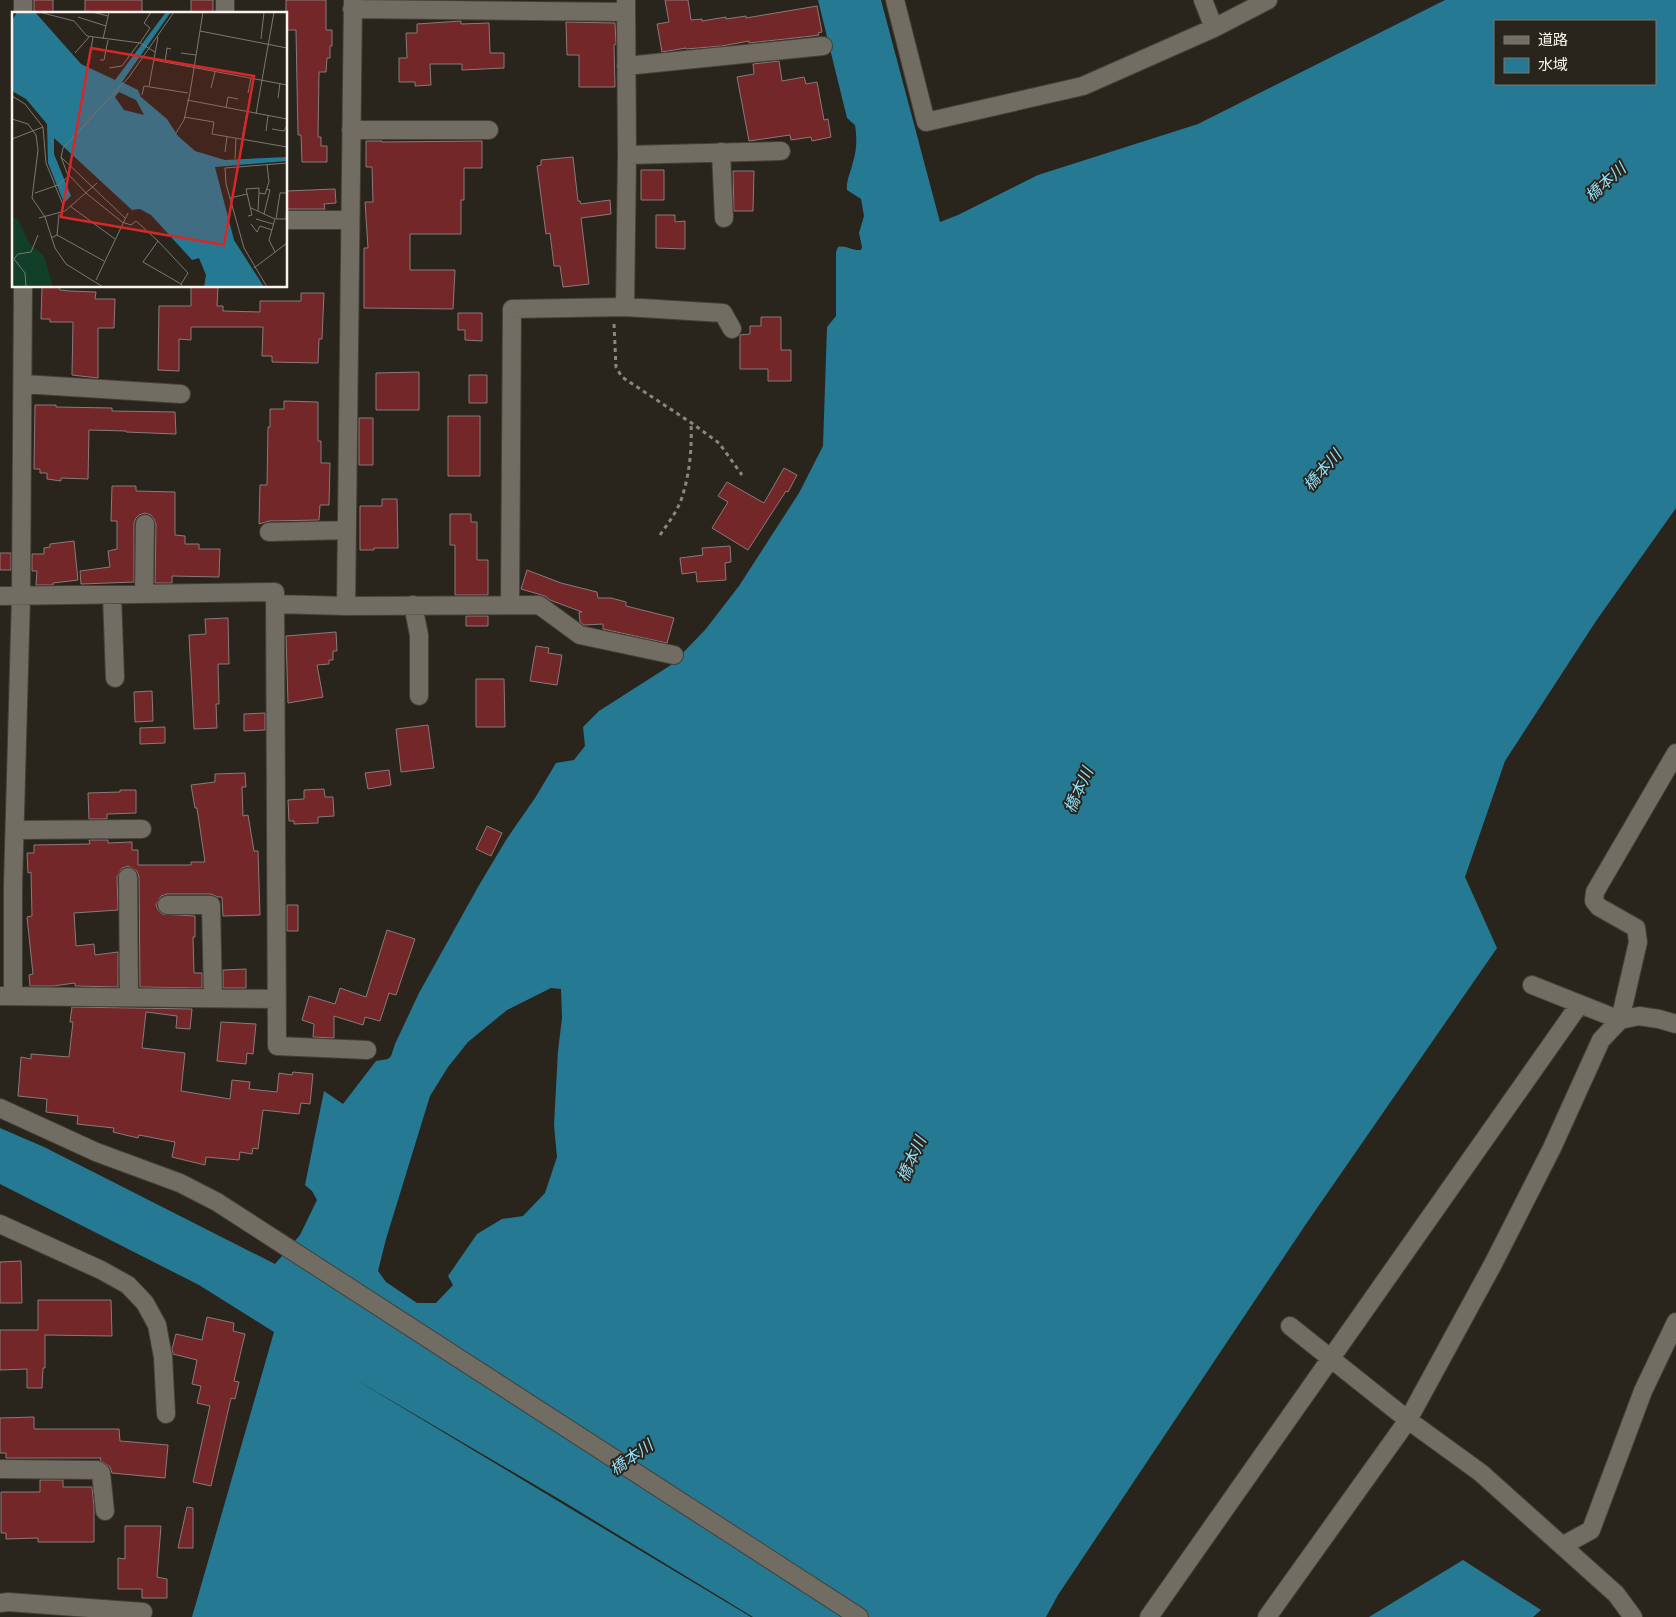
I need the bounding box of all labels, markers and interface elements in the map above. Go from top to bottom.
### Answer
inset map [12,12,288,288]
legend [1494,20,1656,85]
text: 道路 [1538,28,1568,49]
text: 水域 [1538,53,1568,74]
water label: 橋本川 [1578,155,1632,206]
water label: 橋本川 [1296,442,1347,495]
water label: 橋本川 [1056,761,1099,816]
water label: 橋本川 [889,1130,932,1185]
water label: 橋本川 [604,1431,659,1480]

